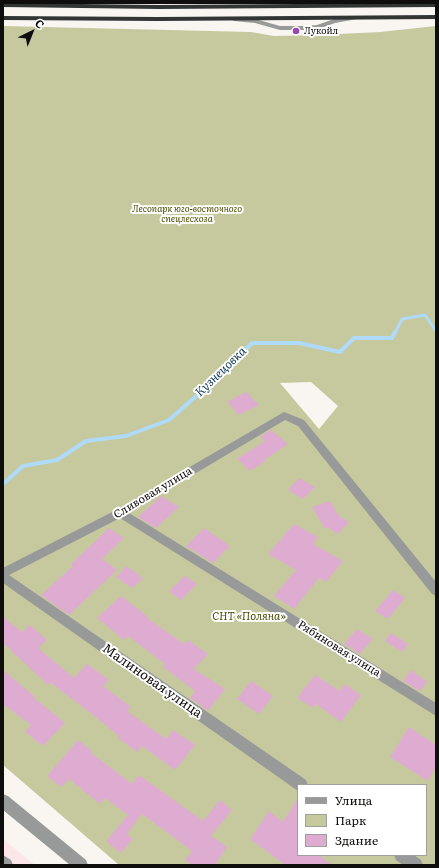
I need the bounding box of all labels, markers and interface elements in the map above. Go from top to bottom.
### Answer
north arrow [12,12,52,52]
text: С [32,15,48,32]
marker: Лукойл [291,26,301,36]
place label: Лукойл [304,26,338,36]
park label: Лесопарк юго-восточного спецлесхоза [132,204,242,225]
water label: Кузнецовка [193,344,249,400]
street label: Сливовая улица [111,464,195,522]
park label: СНТ «Поляна» [212,610,286,624]
street label: Рябиновая улица [295,618,383,680]
street label: Малиновая улица [99,641,205,721]
legend [297,784,427,856]
text: Улица [335,791,372,809]
text: Парк [335,811,366,829]
text: Здание [335,831,378,849]

